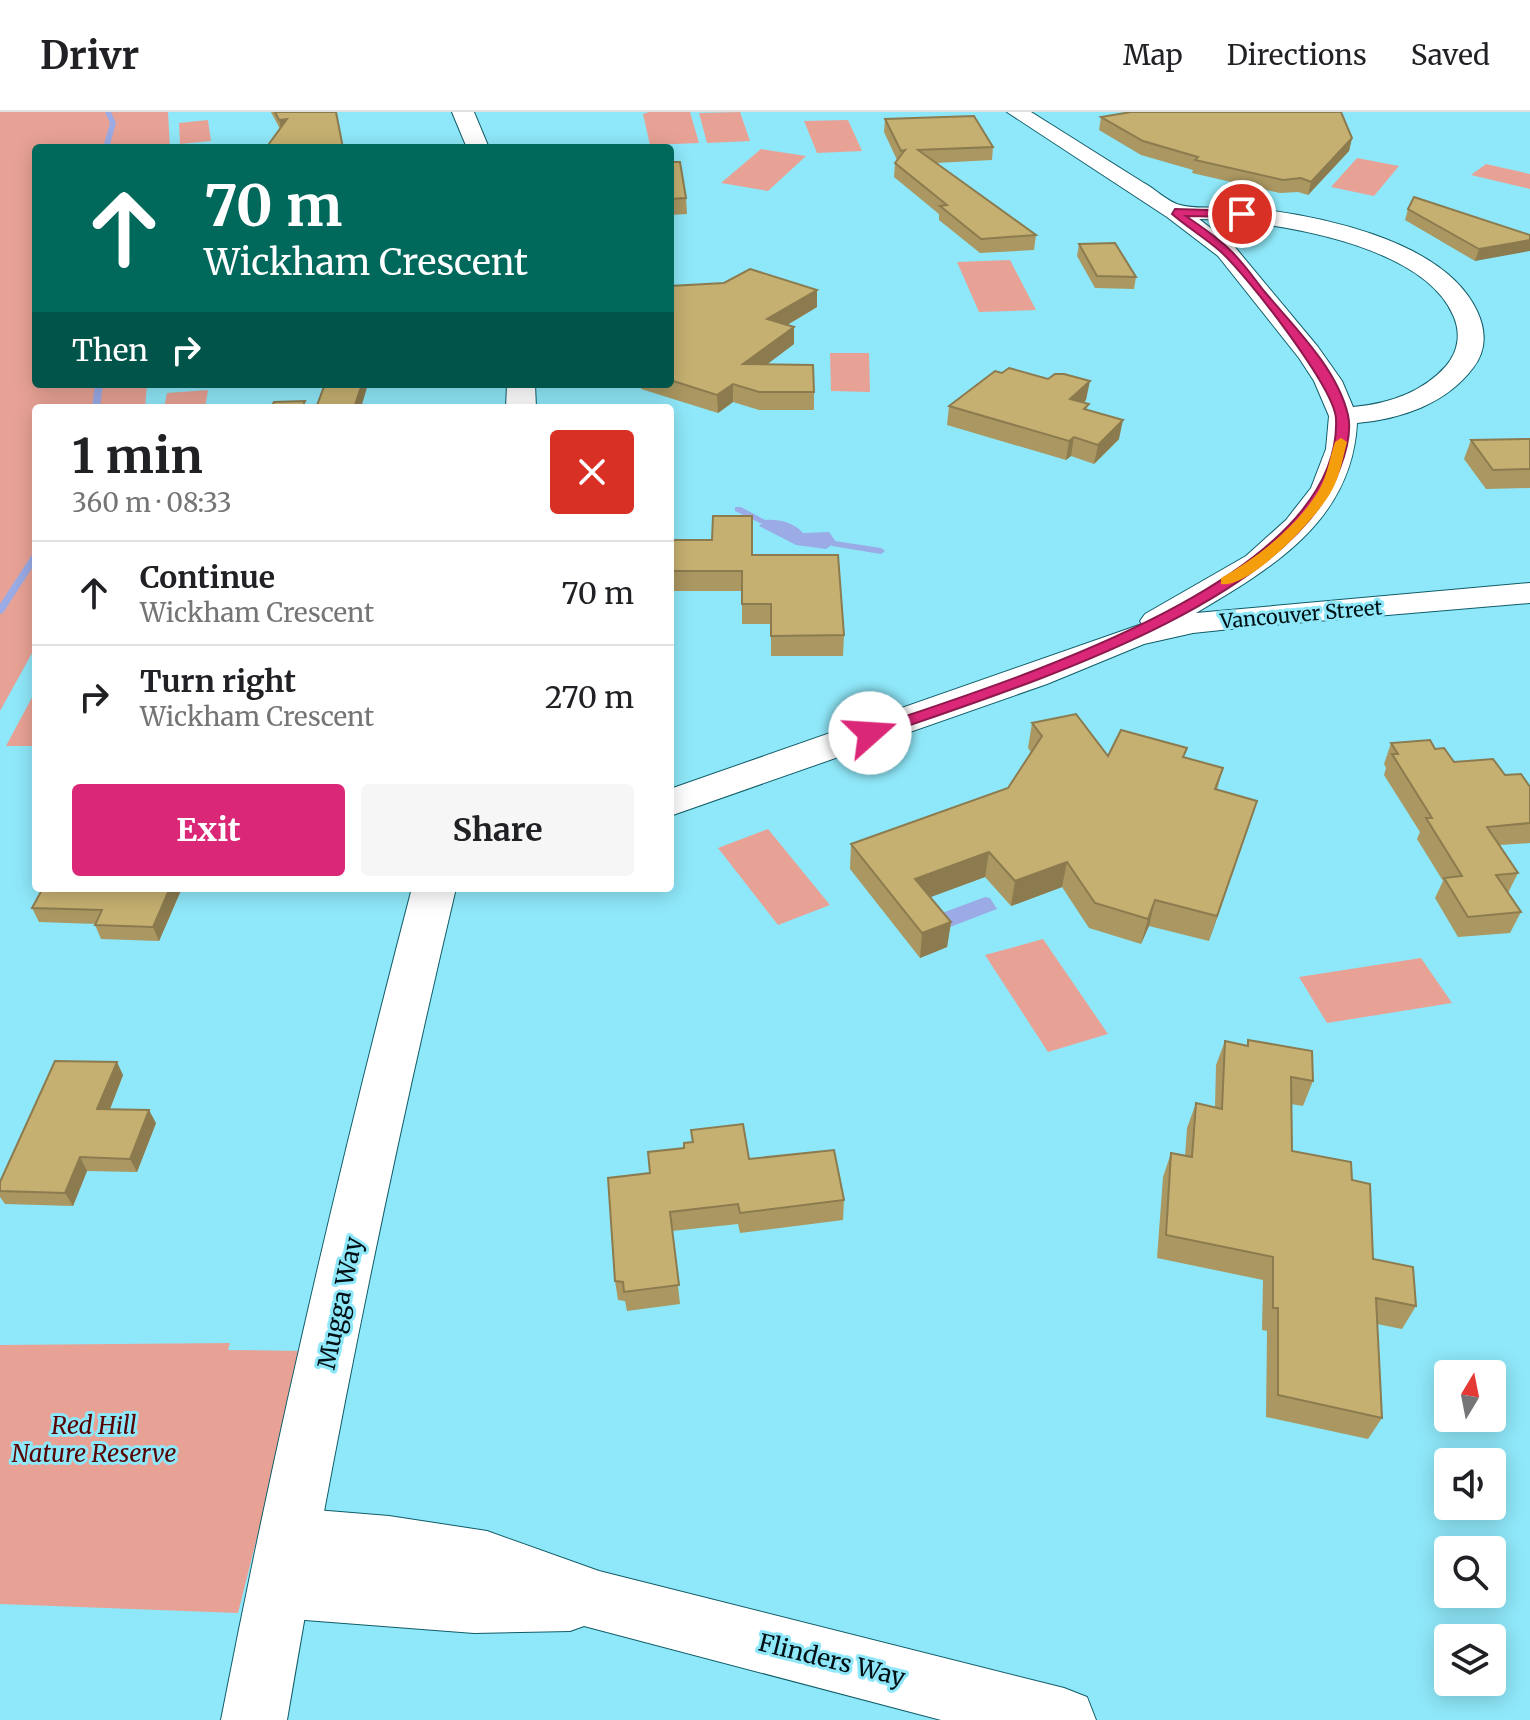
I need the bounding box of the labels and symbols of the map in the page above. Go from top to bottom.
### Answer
pin [1208,180,1276,248]
street label: Vancouver Street [1218,594,1383,634]
position arrow [828,691,912,775]
street label: Mugga Way [311,1234,369,1372]
north arrow [1434,1360,1506,1432]
park label: Red Hill Nature Reserve [12,1410,176,1469]
street label: Flinders Way [755,1627,909,1693]

